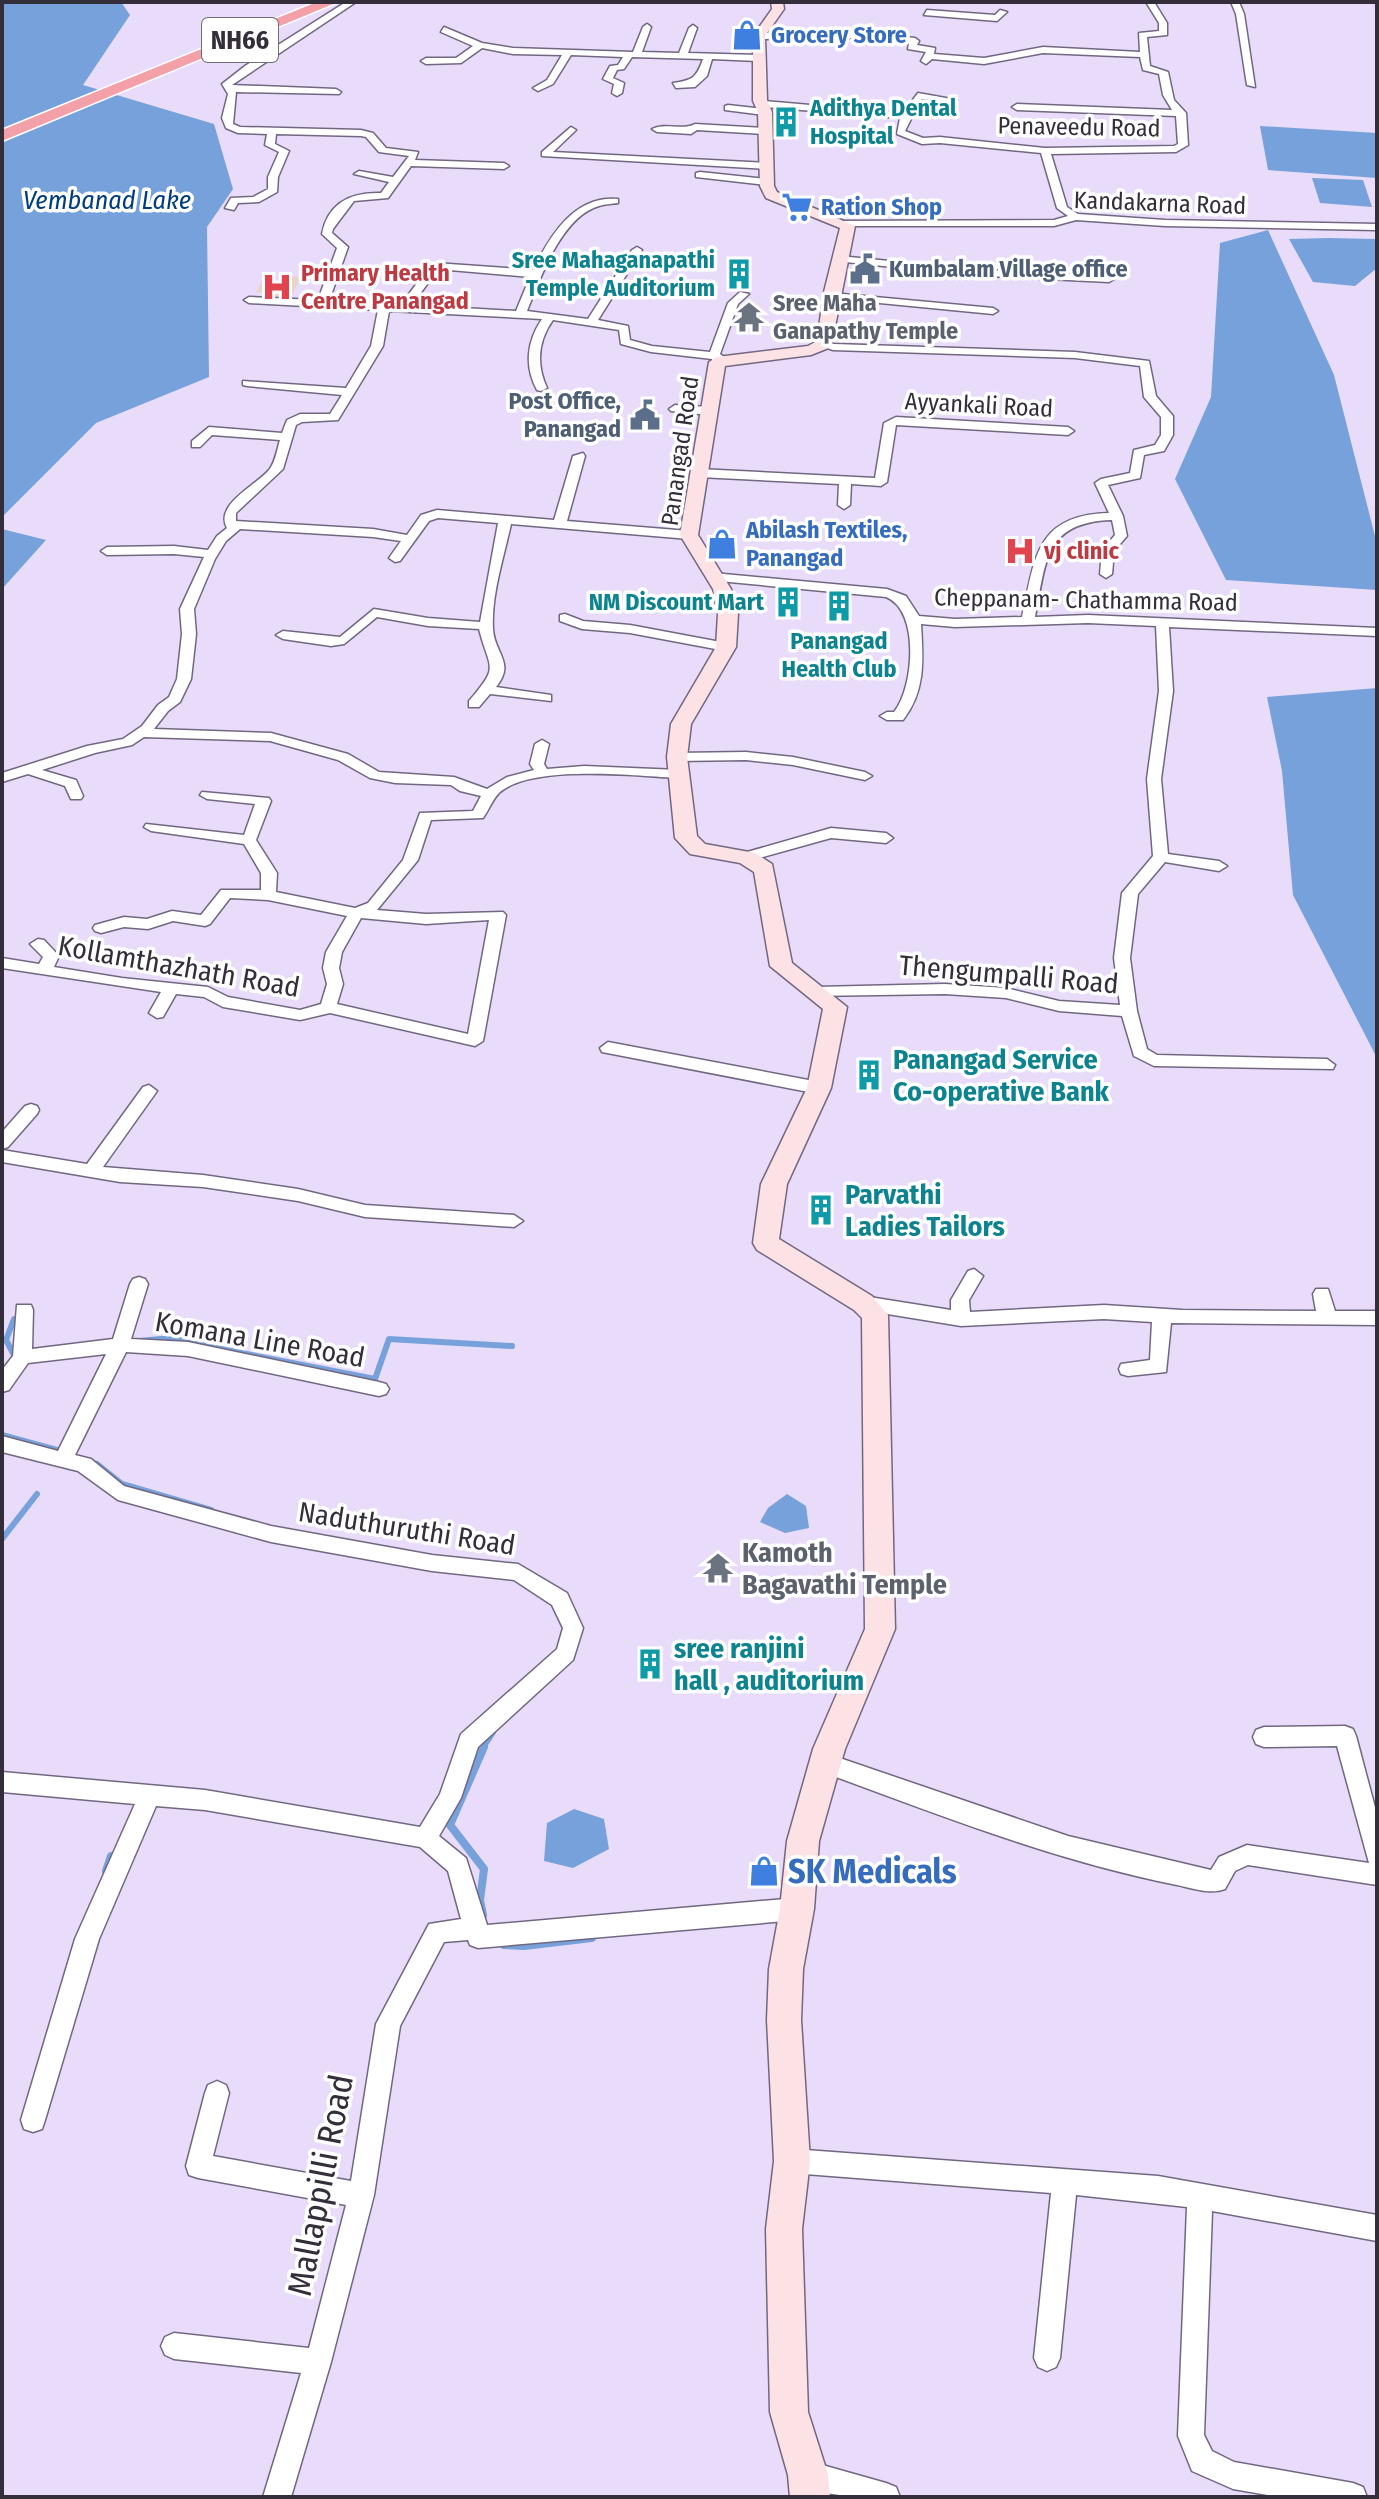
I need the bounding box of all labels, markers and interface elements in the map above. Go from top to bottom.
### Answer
road number: NH66 [202,18,278,62]
shop icon: Grocery Store [730,18,764,52]
place label: Grocery Store [771,21,907,49]
place label: Adithya Dental Hospital [809,94,957,150]
building icon: Adithya Dental Hospital [769,105,803,139]
street label: Penaveedu Road [997,112,1161,142]
water label: Vembanad Lake [23,185,191,216]
street label: Kandakarna Road [1073,186,1247,220]
supermarket icon: Ration Shop [780,190,814,224]
place label: Ration Shop [821,193,942,221]
place label: Sree Mahaganapathi Temple Auditorium [512,246,715,302]
public building icon: Kumbalam Village office [848,252,882,286]
place label: Kumbalam Village office [889,255,1128,283]
building icon: Sree Mahaganapathi Temple Auditorium [722,257,756,291]
place label: Primary Health Centre Panangad [301,259,469,315]
hospital icon: Primary Health Centre Panangad [260,270,294,304]
place label: Sree Maha Ganapathy Temple [773,289,958,345]
temple icon: Sree Maha Ganapathy Temple [732,300,766,334]
street label: Panangad Road [656,374,704,528]
place label: Post Office, Panangad [508,387,621,443]
street label: Ayyankali Road [904,387,1054,423]
public building icon: Post Office, Panangad [628,398,662,432]
place label: Abilash Textiles, Panangad [745,516,907,572]
shop icon: Abilash Textiles, Panangad [705,527,739,561]
hospital icon: vj clinic [1003,534,1037,568]
place label: vj clinic [1043,537,1120,565]
street label: Cheppanam- Chathamma Road [934,583,1238,617]
building icon: NM Discount Mart [771,585,805,619]
place label: NM Discount Mart [589,588,765,616]
building icon: Panangad Health Club [822,589,856,623]
place label: Panangad Health Club [781,627,897,683]
street label: Kollamthazhath Road [56,929,302,1004]
street label: Thengumpalli Road [898,948,1120,1001]
place label: Panangad Service Co-operative Bank [893,1043,1110,1108]
building icon: Panangad Service Co-operative Bank [852,1058,886,1092]
place label: Parvathi Ladies Tailors [845,1178,1005,1243]
building icon: Parvathi Ladies Tailors [804,1193,838,1227]
street label: Komana Line Road [153,1305,367,1374]
street label: Naduthuruthi Road [296,1495,518,1562]
place label: Kamoth Bagavathi Temple [742,1536,947,1601]
temple icon: Kamoth Bagavathi Temple [701,1551,735,1585]
place label: sree ranjini hall , auditorium [674,1632,864,1697]
building icon: sree ranjini hall , auditorium [633,1647,667,1681]
place label: SK Medicals [788,1851,957,1892]
shop icon: SK Medicals [747,1854,781,1888]
street label: Mallappilli Road [279,2071,362,2299]

